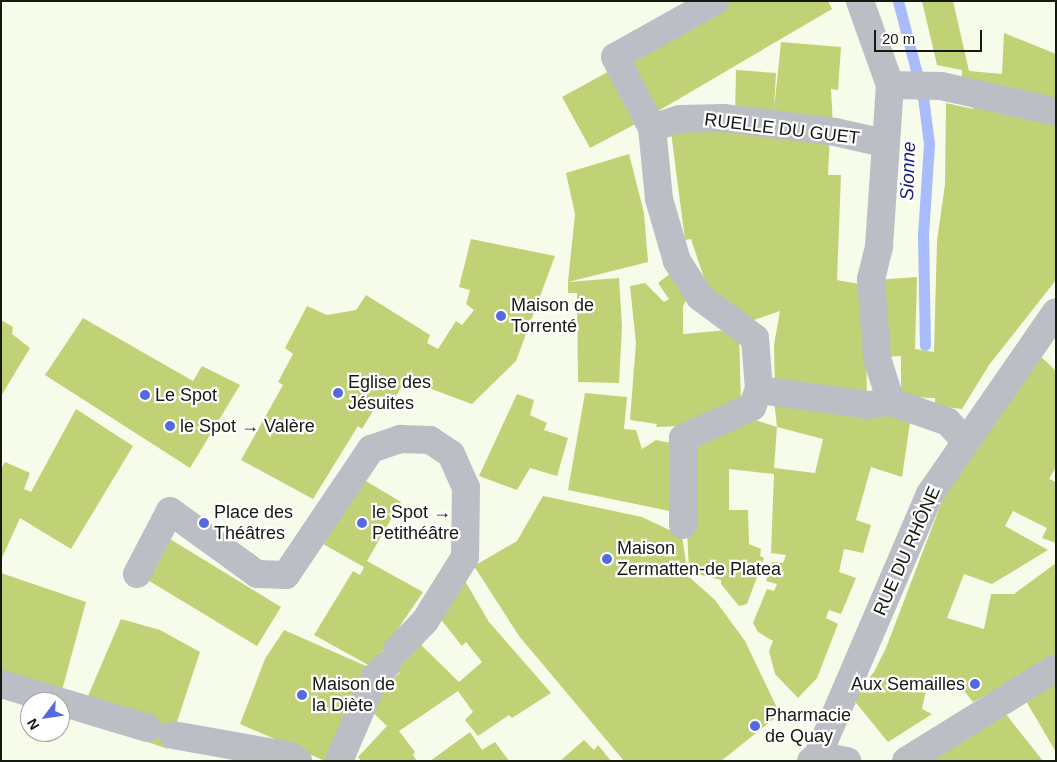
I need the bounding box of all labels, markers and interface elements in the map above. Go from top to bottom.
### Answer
scale bar [877,20,984,52]
text: 20 m [882,30,915,47]
street label: RUELLE DU GUET [703,109,861,149]
water label: Sionne [896,141,920,201]
place label: Maison de Torrenté [511,295,594,338]
marker: Maison de Torrenté [495,310,507,322]
place label: Eglise des Jésuites [348,372,431,414]
place label: Le Spot [155,384,217,406]
marker: Eglise des Jésuites [332,387,344,399]
marker: Le Spot [139,389,151,401]
place label: le Spot → Valère [180,415,315,437]
marker: le Spot → Valère [164,420,176,432]
street label: RUE DU RHÔNE [869,483,945,619]
place label: Place des Théâtres [214,502,293,544]
place label: le Spot → Petithéâtre [372,502,459,544]
marker: Place des Théâtres [198,517,210,529]
marker: le Spot → Petithéâtre [356,517,368,529]
place label: Maison Zermatten-de Platea [617,538,781,580]
marker: Maison Zermatten-de Platea [601,553,613,565]
place label: Aux Semailles [851,673,965,695]
place label: Maison de la Diète [312,674,395,716]
marker: Aux Semailles [969,678,981,690]
marker: Maison de la Diète [296,689,308,701]
north arrow [20,692,70,742]
place label: Pharmacie de Quay [765,705,851,748]
text: N [24,716,42,733]
marker: Pharmacie de Quay [749,720,761,732]

